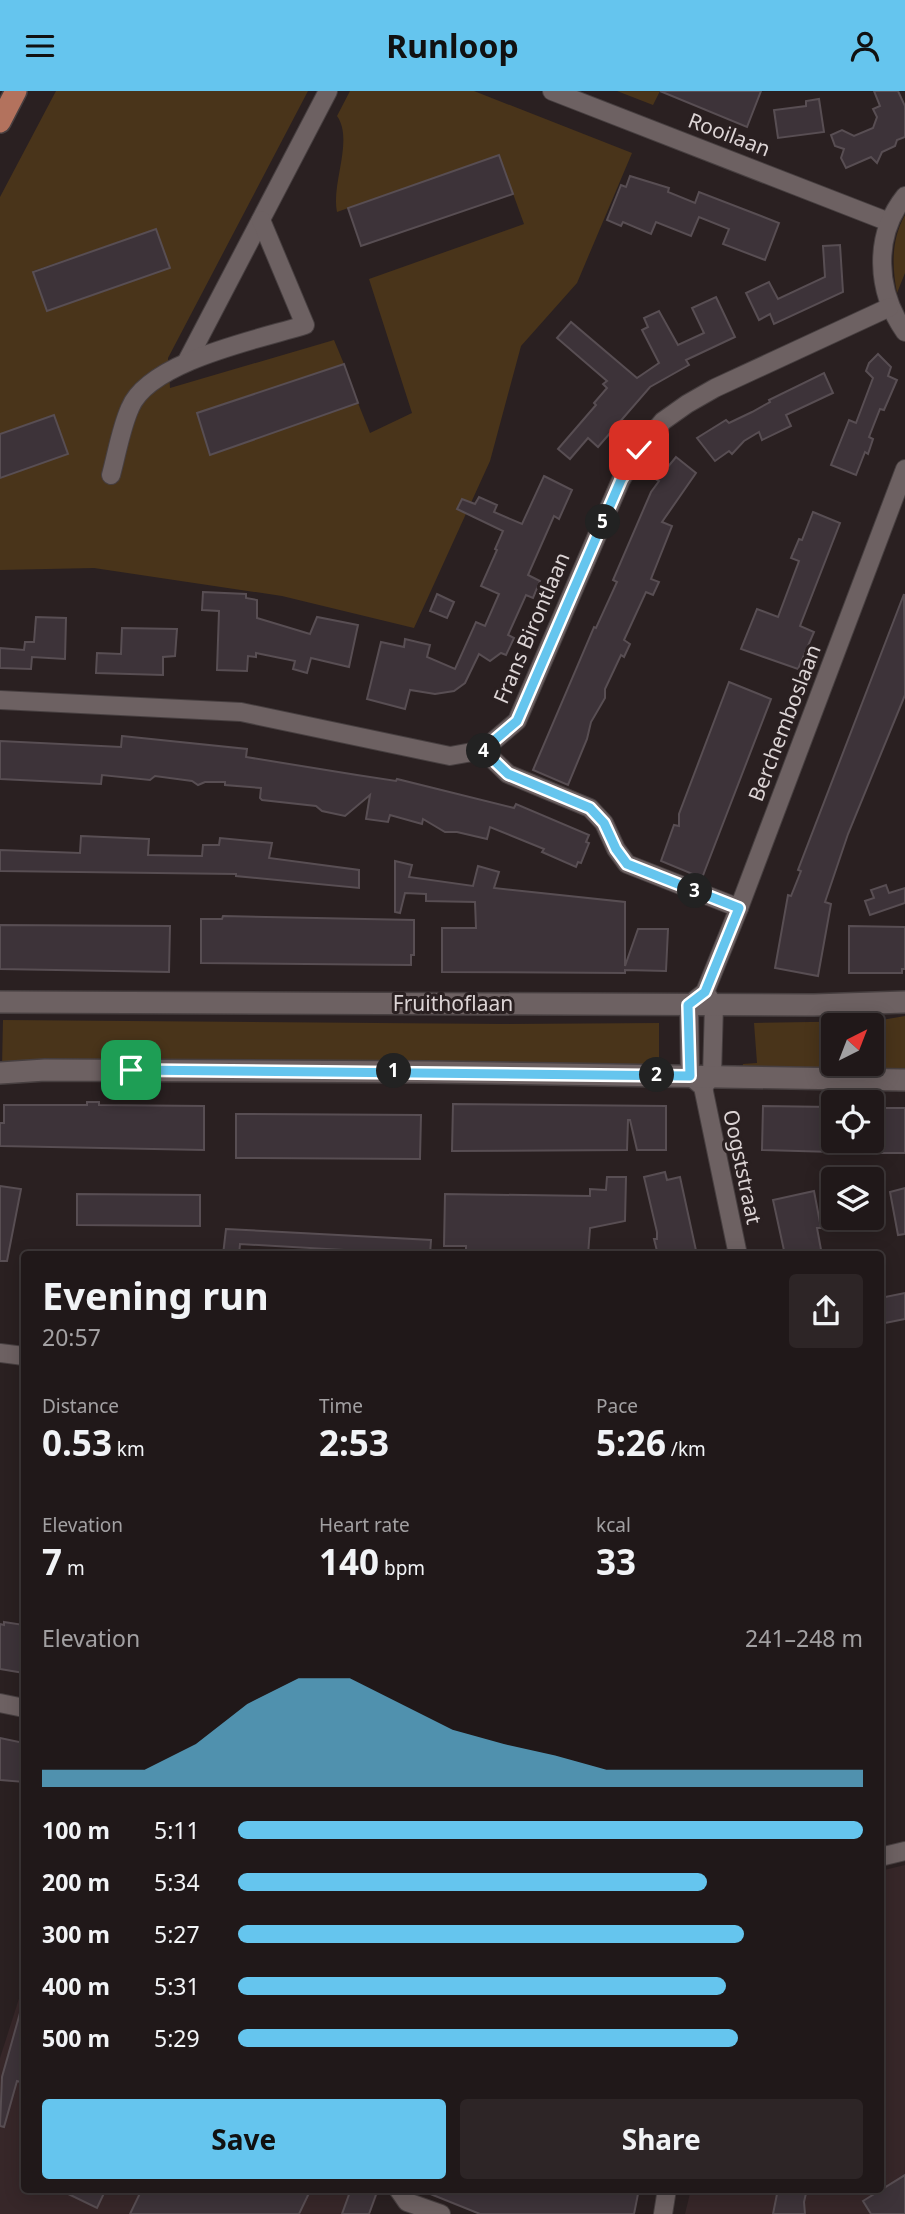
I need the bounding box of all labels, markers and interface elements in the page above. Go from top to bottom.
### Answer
text: Runloop [386,24,519,67]
icon: menu [21,27,59,65]
icon: person [846,27,884,65]
street label: Rooilaan [684,106,774,163]
pin [609,420,669,480]
icon: check [620,431,658,469]
pin: 5 [586,505,620,539]
text: 5 [597,508,608,534]
street label: Frans Birontlaan [487,548,576,708]
street label: Berchemboslaan [741,640,827,805]
pin: 4 [466,733,502,769]
text: 4 [478,737,489,763]
pin: 3 [678,873,712,909]
text: 3 [689,877,700,903]
street label: Fruithoflaan [393,989,513,1017]
north arrow [821,1013,884,1076]
map controls [821,1013,884,1230]
pin [101,1040,161,1100]
icon: arrive [112,1051,150,1089]
pin: 1 [376,1053,412,1089]
text: 1 [388,1057,399,1083]
pin: 2 [640,1058,674,1093]
text: 2 [651,1061,662,1087]
button: locate [821,1090,884,1153]
street label: Oogststraat [717,1107,769,1227]
button: layers [821,1167,884,1230]
text: Evening run [42,1269,269,1321]
button: share [789,1274,863,1348]
text: 20:57 [42,1321,101,1353]
text: Distance [42,1393,119,1419]
text: Time [319,1393,363,1419]
text: Pace [596,1393,638,1419]
text: 0.53 [42,1419,112,1466]
text: 2:53 [319,1419,389,1466]
text: 5:26 [596,1419,666,1466]
text: km [112,1436,145,1462]
text: /km [666,1436,706,1462]
text: Elevation [42,1512,123,1538]
text: Heart rate [319,1512,410,1538]
text: kcal [596,1512,631,1538]
text: 7 [42,1538,62,1585]
text: 140 [319,1538,379,1585]
text: 33 [596,1538,636,1585]
text: m [62,1555,85,1581]
text: bpm [379,1555,425,1581]
text: Elevation [42,1622,140,1654]
text: 241–248 m [745,1622,863,1654]
text: 100 m [42,1814,110,1846]
text: 5:11 [154,1814,200,1846]
text: 200 m [42,1866,110,1898]
text: 5:34 [154,1866,200,1898]
text: 300 m [42,1918,110,1950]
text: 5:27 [154,1918,200,1950]
text: 400 m [42,1970,110,2002]
text: 5:31 [154,1970,200,2002]
text: 500 m [42,2022,110,2054]
text: 5:29 [154,2022,200,2054]
button: Save [42,2099,446,2179]
button: Share [460,2099,863,2179]

